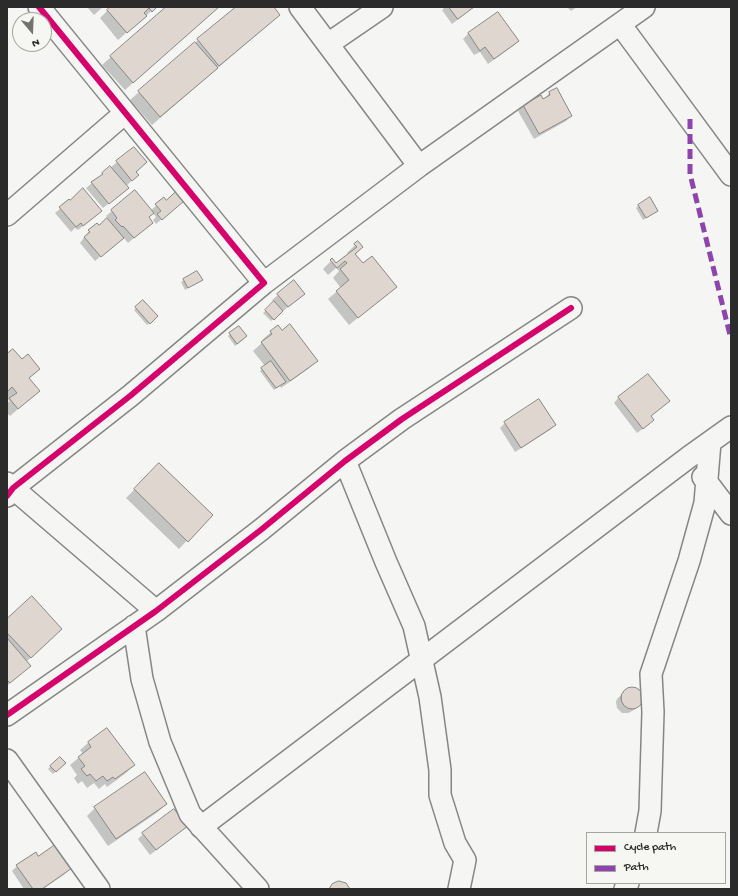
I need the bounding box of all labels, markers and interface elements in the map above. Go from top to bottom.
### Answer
north arrow [12,12,52,52]
text: N [30,36,41,49]
legend [586,832,726,884]
text: Cycle path [624,841,676,855]
text: Path [624,861,649,875]

